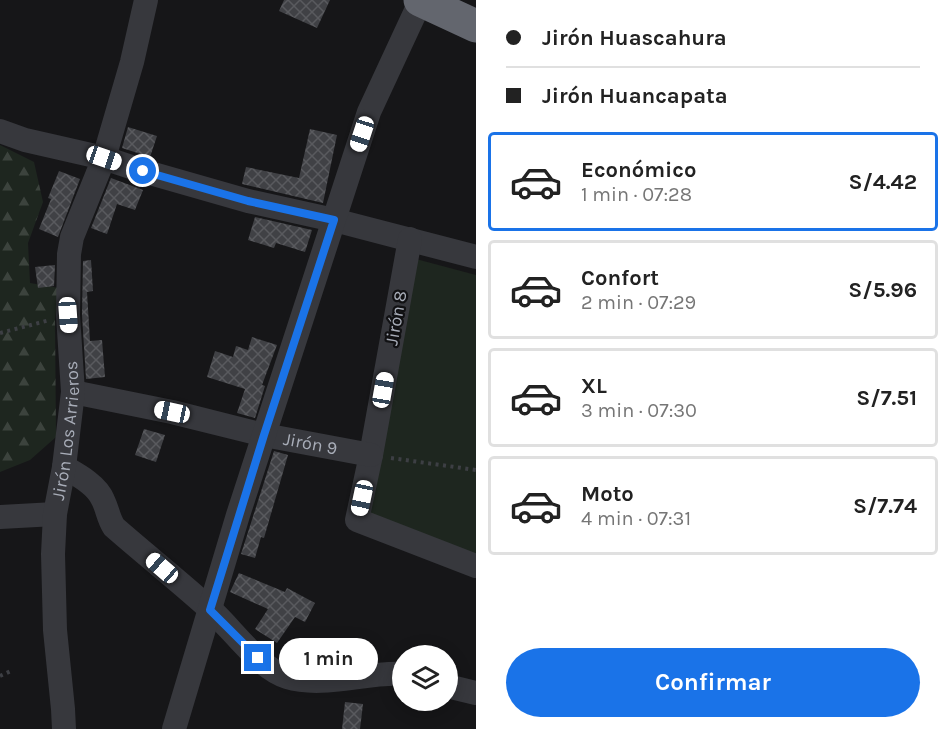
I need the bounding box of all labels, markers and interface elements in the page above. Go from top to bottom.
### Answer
text: Jirón Huascahura [542,25,727,51]
text: Jirón Huancapata [542,83,728,109]
car [348,114,376,154]
car [84,144,124,172]
icon: car [509,155,563,209]
route start [129,157,156,184]
text: Económico [581,157,696,183]
text: S/4.42 [848,169,917,195]
text: 1 min · 07:28 [581,183,692,206]
icon: car [509,263,563,317]
text: Confort [581,265,659,291]
text: S/5.96 [848,277,917,303]
street label: Jirón 8 [380,289,412,347]
text: 2 min · 07:29 [581,291,696,314]
car [58,296,78,334]
street label: Jirón Los Arrieros [47,360,84,502]
car [371,371,395,409]
icon: car [509,371,563,425]
text: XL [581,373,607,399]
text: S/7.51 [856,385,917,411]
car [153,399,191,425]
text: 3 min · 07:30 [581,399,697,422]
street label: Jirón 9 [282,428,339,459]
car [349,479,375,517]
icon: car [509,479,563,533]
text: Moto [581,481,634,507]
text: S/7.74 [853,493,917,519]
text: 4 min · 07:31 [581,507,691,530]
car [143,549,181,587]
callout: 1 min [279,637,378,679]
route end [244,644,271,671]
map controls [392,645,458,711]
button: layers [392,645,458,711]
text: 1 min [303,647,354,670]
button: Confirmar [506,648,920,717]

